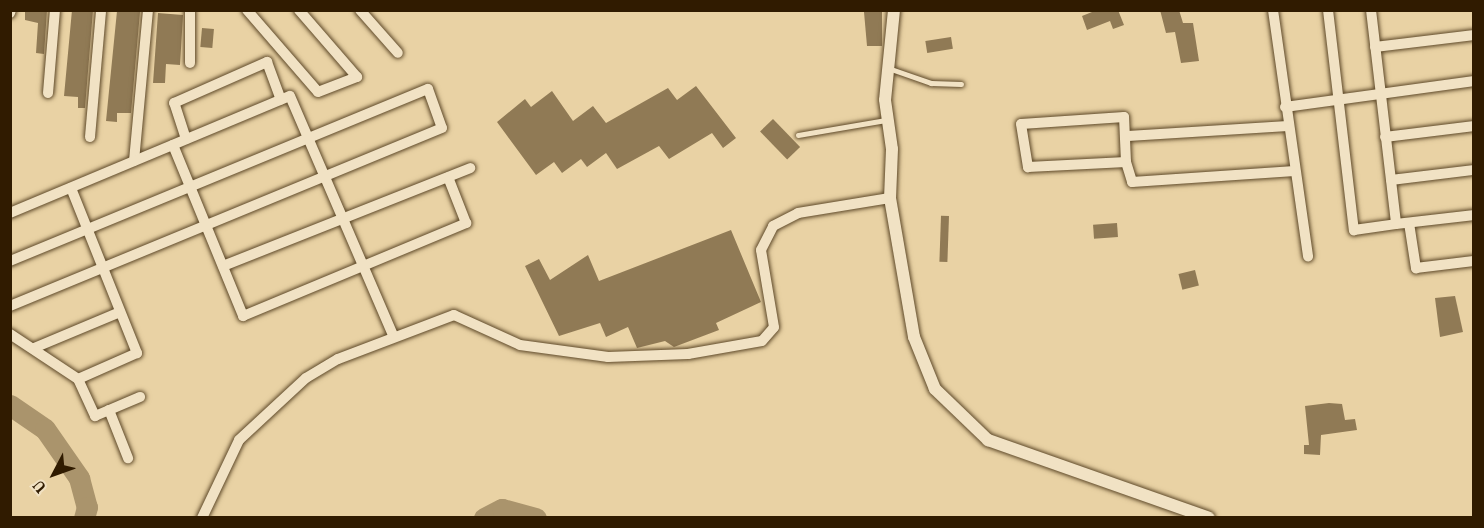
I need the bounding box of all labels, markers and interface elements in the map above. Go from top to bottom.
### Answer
north arrow [24,444,84,504]
text: U [29,474,52,497]

